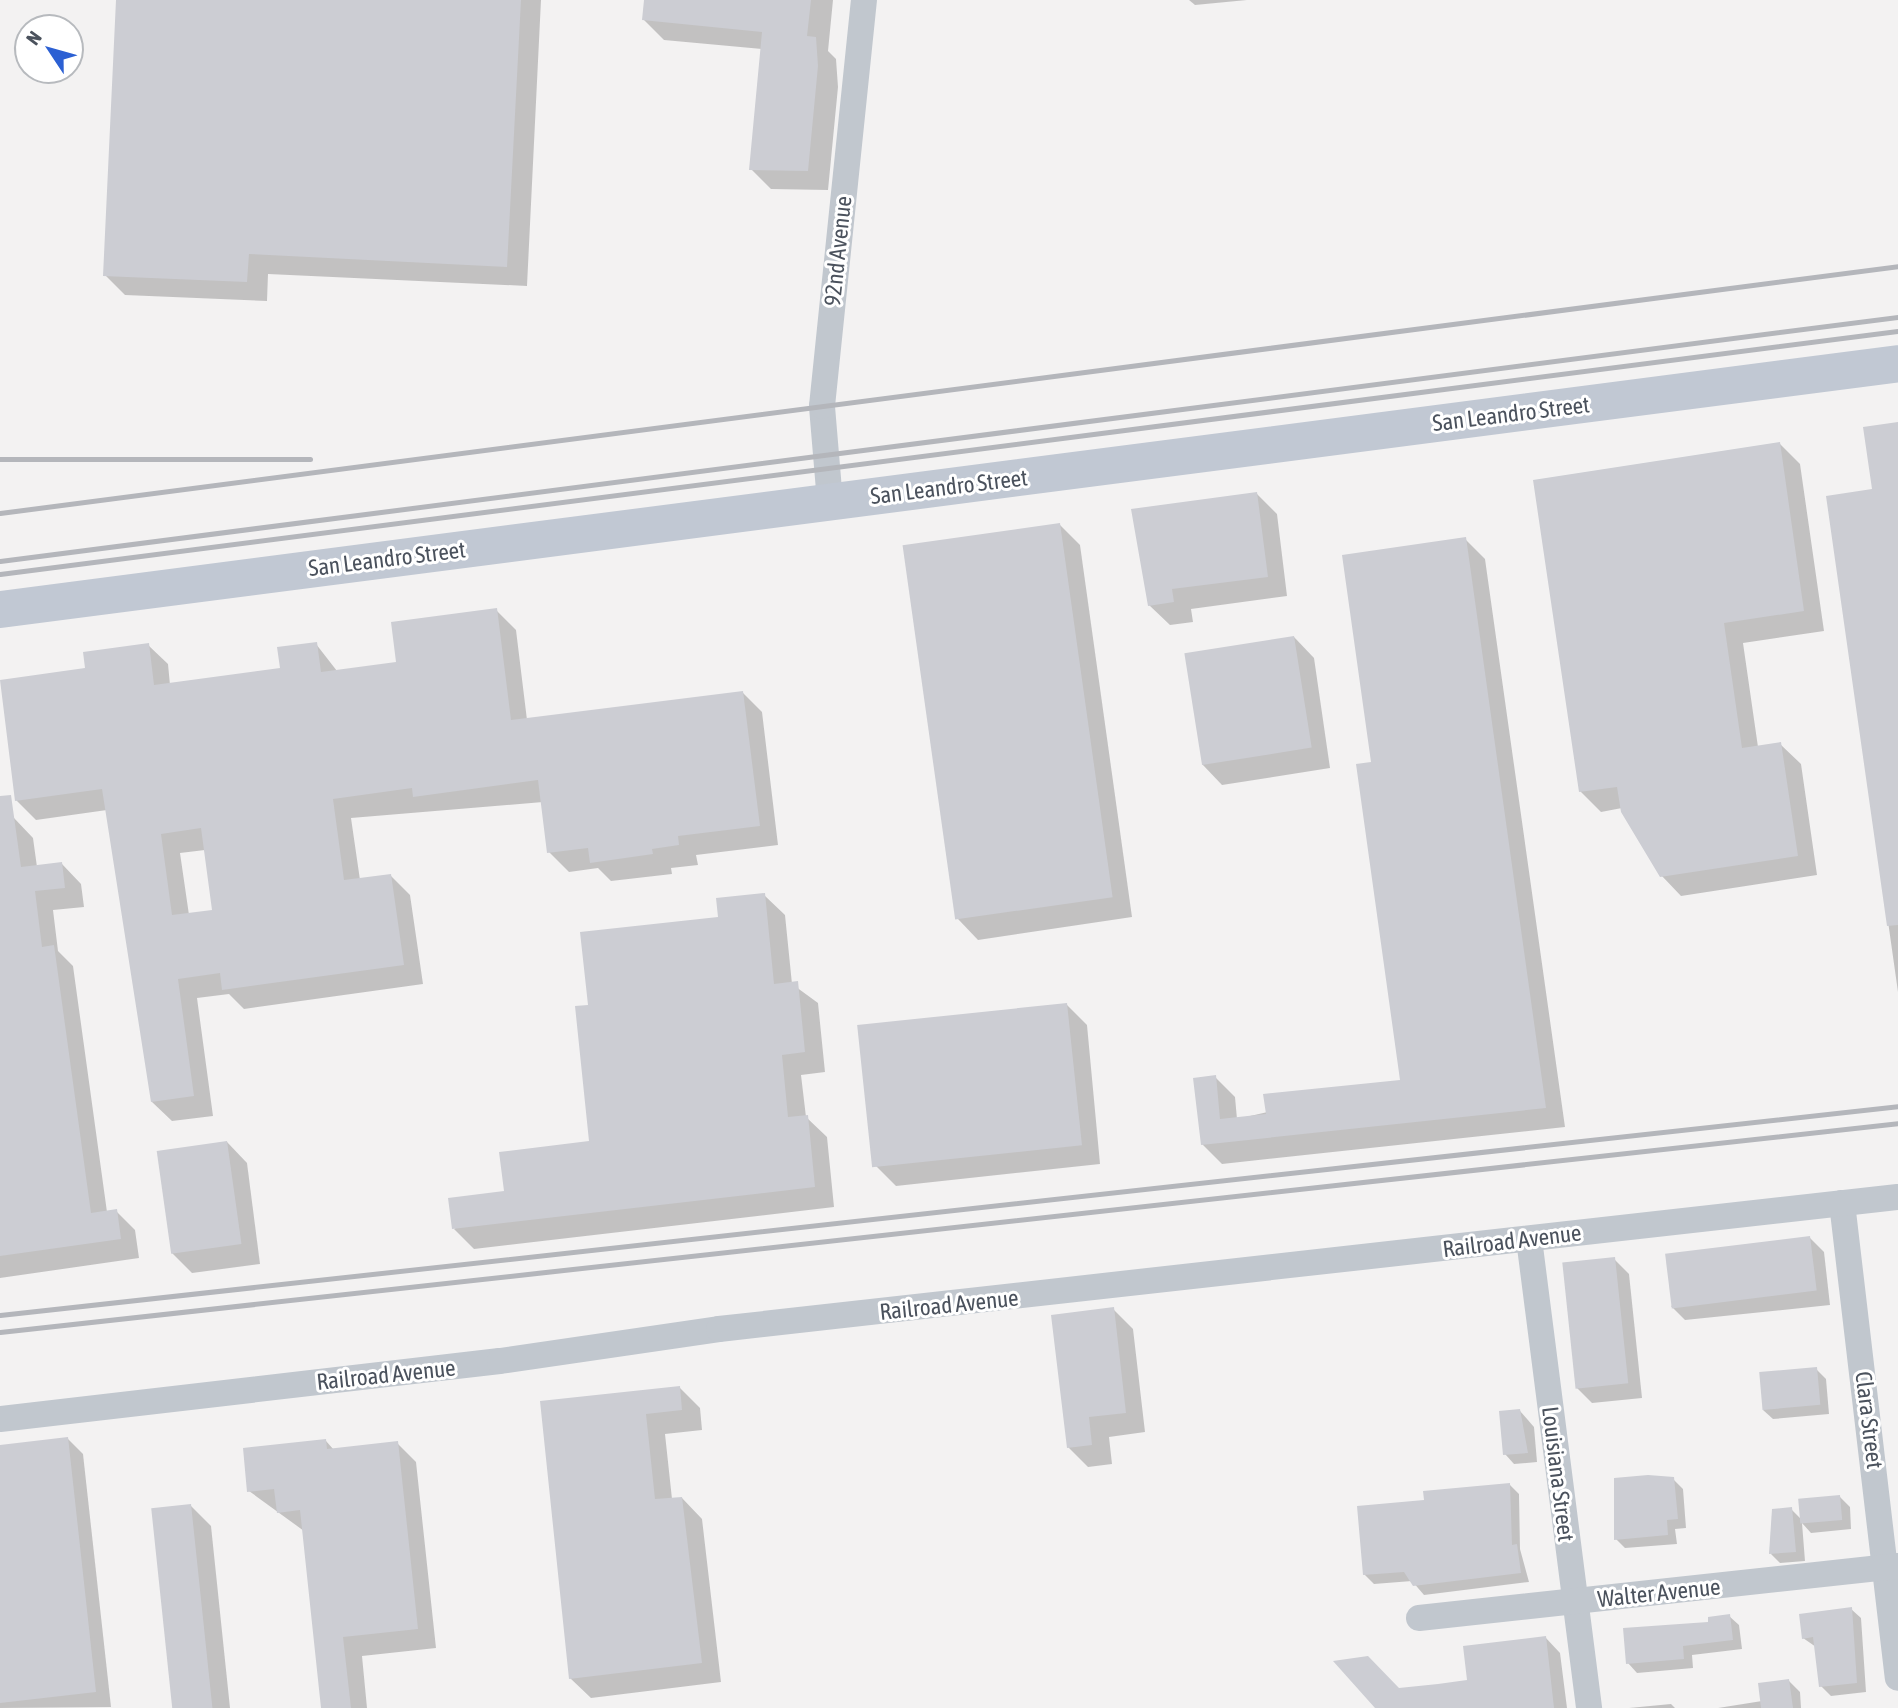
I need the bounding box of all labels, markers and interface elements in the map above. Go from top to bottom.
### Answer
north arrow [14,14,84,84]
text: N [21,27,46,49]
street label: 92nd Avenue [819,195,857,307]
street label: San Leandro Street [1431,391,1591,437]
street label: San Leandro Street [869,464,1029,510]
street label: San Leandro Street [307,536,467,582]
street label: Railroad Avenue [1441,1219,1583,1263]
street label: Railroad Avenue [878,1284,1020,1326]
street label: Railroad Avenue [315,1354,457,1396]
street label: Clara Street [1849,1370,1889,1470]
street label: Louisiana Street [1536,1405,1580,1543]
street label: Walter Avenue [1596,1573,1722,1613]

